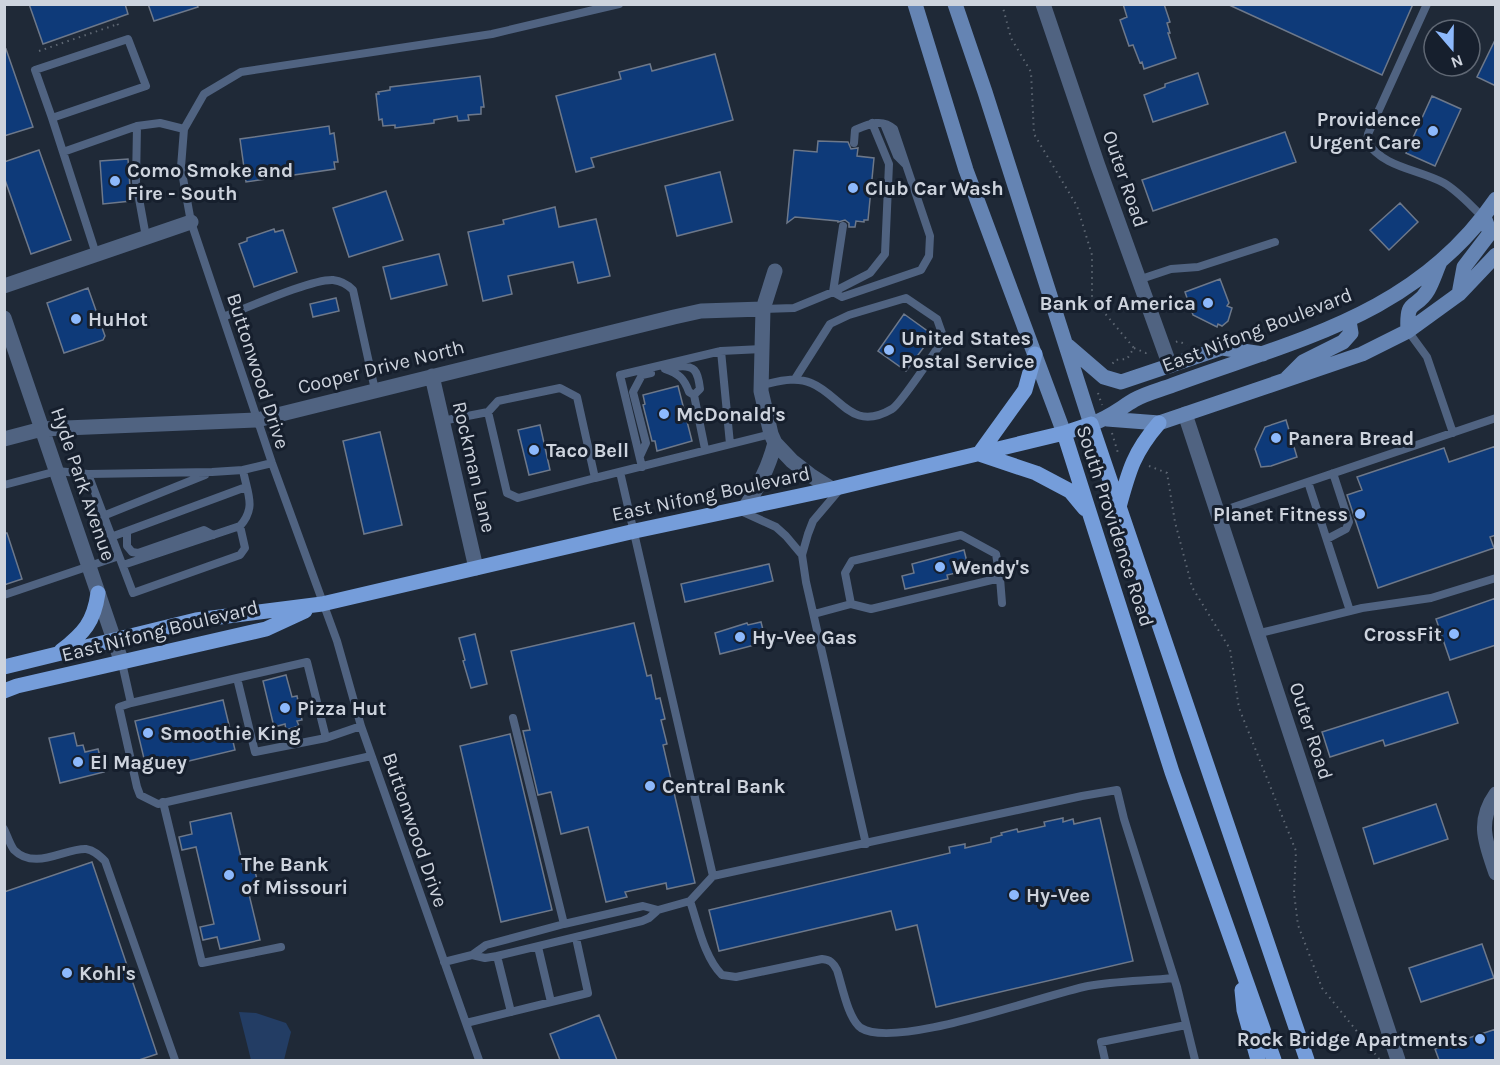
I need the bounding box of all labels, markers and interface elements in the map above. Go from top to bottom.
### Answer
north arrow [1422,18,1482,78]
text: N [1448,51,1466,73]
place label: Providence Urgent Care [1309,108,1421,154]
marker: Providence Urgent Care [1426,124,1440,138]
street label: Outer Road [1098,128,1152,230]
place label: Como Smoke and Fire - South [127,159,293,205]
marker: Como Smoke and Fire - South [108,174,122,188]
place label: Club Car Wash [865,177,1004,200]
marker: Club Car Wash [846,181,860,195]
street label: East Nifong Boulevard [1159,283,1355,377]
street label: Buttonwood Drive [222,290,294,452]
place label: Bank of America [1039,292,1196,315]
marker: Bank of America [1201,296,1215,310]
place label: HuHot [88,308,148,331]
marker: HuHot [69,312,83,326]
place label: United States Postal Service [901,327,1035,373]
street label: Cooper Drive North [295,335,467,399]
marker: United States Postal Service [882,343,896,357]
street label: Rockman Lane [448,399,500,535]
place label: McDonald's [676,403,786,426]
street label: Hyde Park Avenue [46,404,120,564]
marker: McDonald's [657,407,671,421]
street label: South Providence Road [1072,422,1158,630]
place label: Panera Bread [1288,427,1414,450]
marker: Panera Bread [1269,431,1283,445]
place label: Taco Bell [546,439,629,462]
marker: Taco Bell [527,443,541,457]
street label: East Nifong Boulevard [610,462,812,526]
place label: Planet Fitness [1213,503,1348,526]
marker: Planet Fitness [1353,507,1367,521]
place label: Wendy's [952,556,1030,579]
marker: Wendy's [933,560,947,574]
street label: East Nifong Boulevard [59,595,261,667]
place label: CrossFit [1364,623,1442,646]
place label: Hy-Vee Gas [752,626,857,649]
marker: CrossFit [1447,627,1461,641]
marker: Hy-Vee Gas [733,630,747,644]
street label: Outer Road [1284,679,1338,783]
place label: Pizza Hut [297,697,386,720]
marker: Pizza Hut [278,701,292,715]
place label: Smoothie King [160,722,301,745]
marker: Smoothie King [141,726,155,740]
street label: Buttonwood Drive [378,750,452,910]
place label: El Maguey [90,751,187,774]
marker: El Maguey [71,755,85,769]
place label: Central Bank [662,775,785,798]
marker: Central Bank [643,779,657,793]
place label: The Bank of Missouri [241,853,348,899]
marker: The Bank of Missouri [222,868,236,882]
place label: Hy-Vee [1026,884,1090,907]
marker: Hy-Vee [1007,888,1021,902]
place label: Kohl's [79,962,136,985]
marker: Kohl's [60,966,74,980]
place label: Rock Bridge Apartments [1237,1028,1468,1051]
marker: Rock Bridge Apartments [1473,1032,1487,1046]

